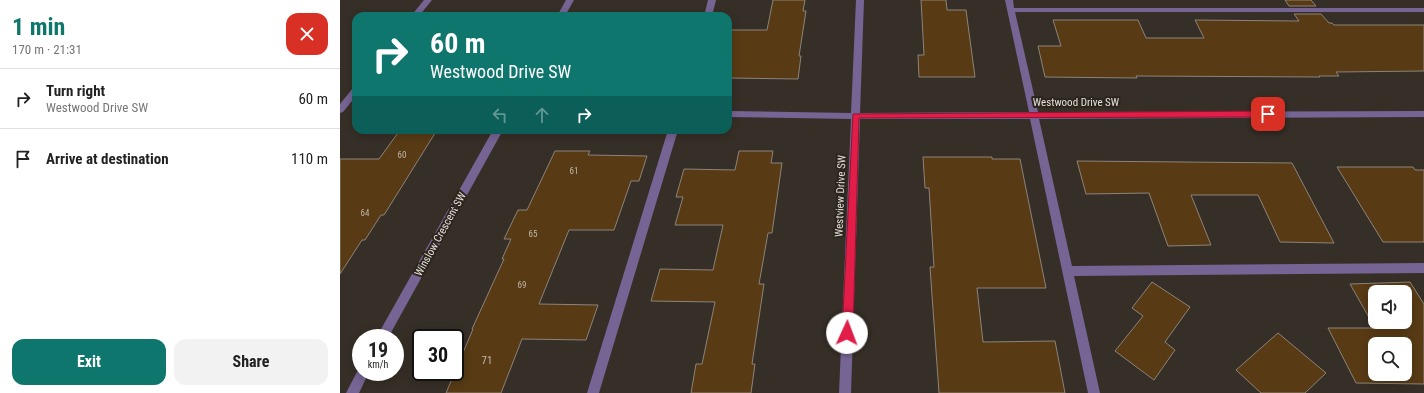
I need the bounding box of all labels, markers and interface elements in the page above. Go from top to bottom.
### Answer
text: 1 min [12,13,65,41]
button: close [286,13,328,55]
text: 60 m [430,27,486,60]
icon: right [364,28,416,80]
text: 170 m · 21:31 [12,42,82,57]
text: Westwood Drive SW [430,61,571,82]
text: Turn right [46,82,105,100]
icon: right [12,88,34,110]
text: 60 m [298,90,328,108]
street label: Westwood Drive SW [1033,96,1120,109]
pin [1251,97,1285,131]
text: Westwood Drive SW [46,100,148,115]
icon: arrive [1257,103,1279,125]
icon: left [489,104,511,126]
icon: ahead [531,104,553,126]
icon: right [573,104,595,126]
icon: arrive [12,148,34,170]
text: Arrive at destination [46,150,169,168]
text: 110 m [291,150,328,168]
house number: 60 [398,150,406,160]
street label: Westview Drive SW [833,154,848,237]
house number: 61 [570,166,578,176]
street label: Winslow Crescent SW [412,189,469,279]
house number: 64 [361,208,370,218]
house number: 65 [529,229,538,239]
house number: 69 [518,280,526,290]
map controls [1368,285,1412,381]
button: sound [1368,285,1412,329]
position arrow [826,312,868,354]
speed limit sign: 30 [412,329,464,381]
button: search [1368,337,1412,381]
text: 19 [368,338,388,362]
button: Exit [12,339,166,385]
button: Share [174,339,328,385]
house number: 71 [482,354,492,367]
text: km/h [368,359,388,370]

